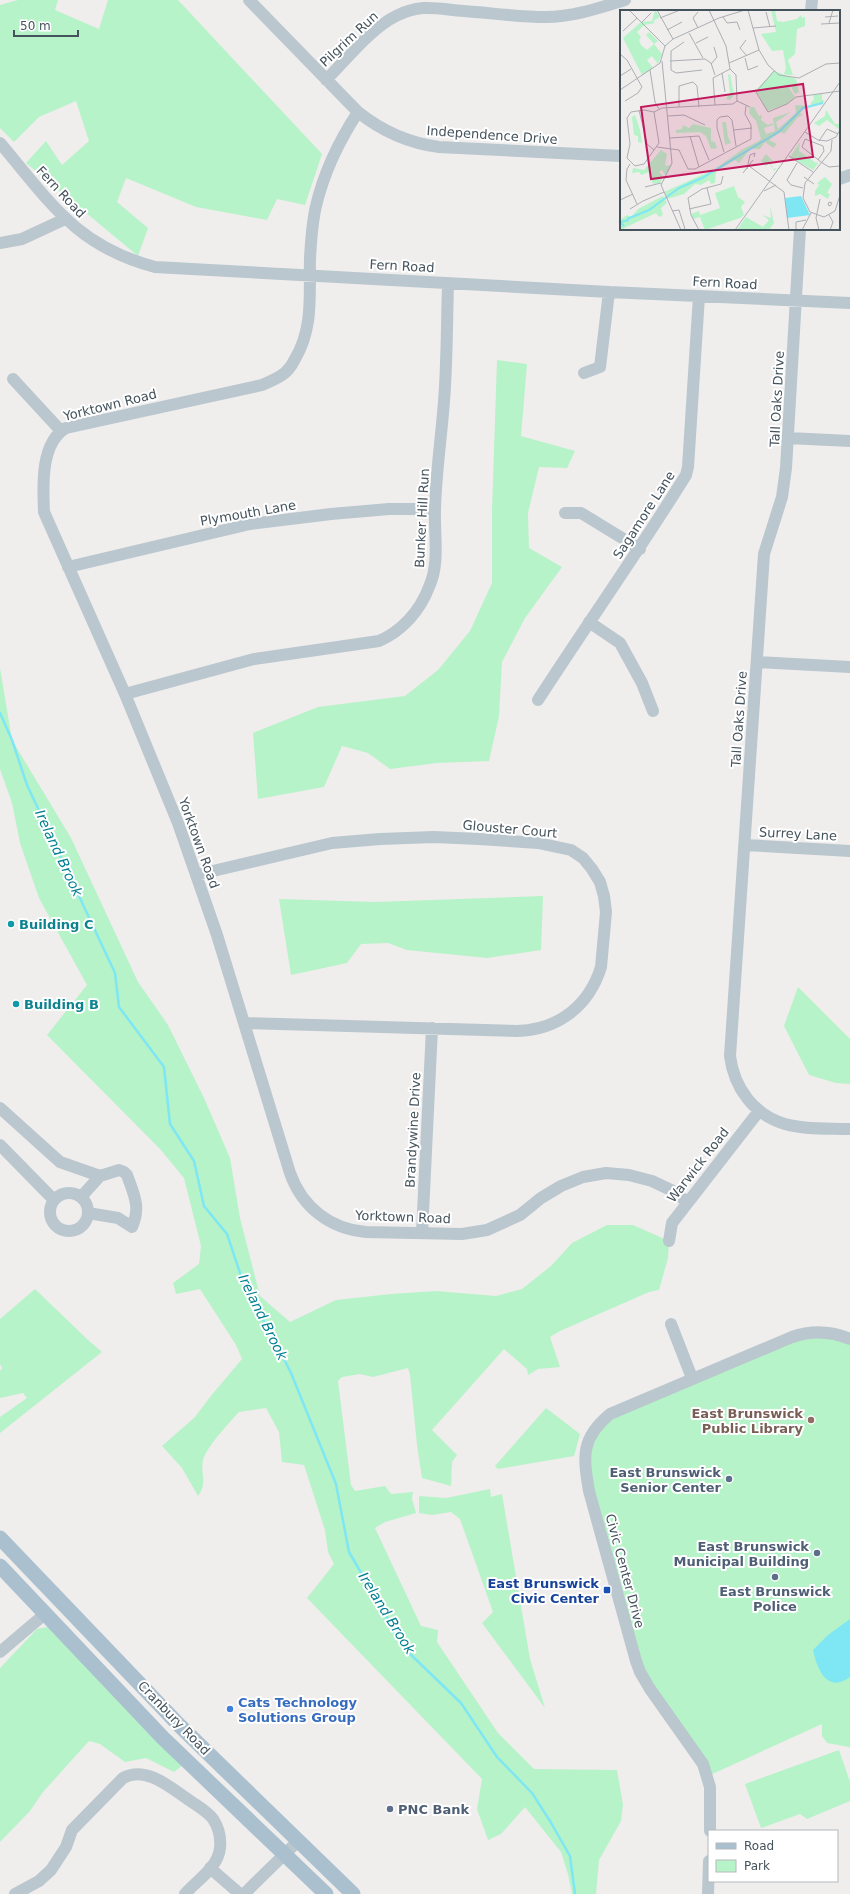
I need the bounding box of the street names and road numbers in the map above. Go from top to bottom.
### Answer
street label: Pilgrim Run [317,8,381,70]
street label: Independence Drive [426,123,558,147]
street label: Fern Road [33,163,89,221]
street label: Fern Road [369,257,435,275]
street label: Fern Road [692,274,758,292]
street label: Tall Oaks Drive [767,350,787,449]
street label: Yorktown Road [61,386,158,424]
street label: Bunker Hill Run [412,468,432,568]
street label: Sagamore Lane [610,468,678,562]
street label: Plymouth Lane [199,497,297,529]
street label: Tall Oaks Drive [728,670,750,769]
street label: Yorktown Road [175,795,222,891]
street label: Glouster Court [462,817,558,841]
street label: Surrey Lane [759,824,837,844]
street label: Brandywine Drive [402,1072,424,1188]
street label: Warwick Road [664,1125,732,1205]
street label: Yorktown Road [354,1208,451,1226]
street label: Civic Center Drive [603,1512,647,1630]
street label: Cranbury Road [135,1678,213,1758]

